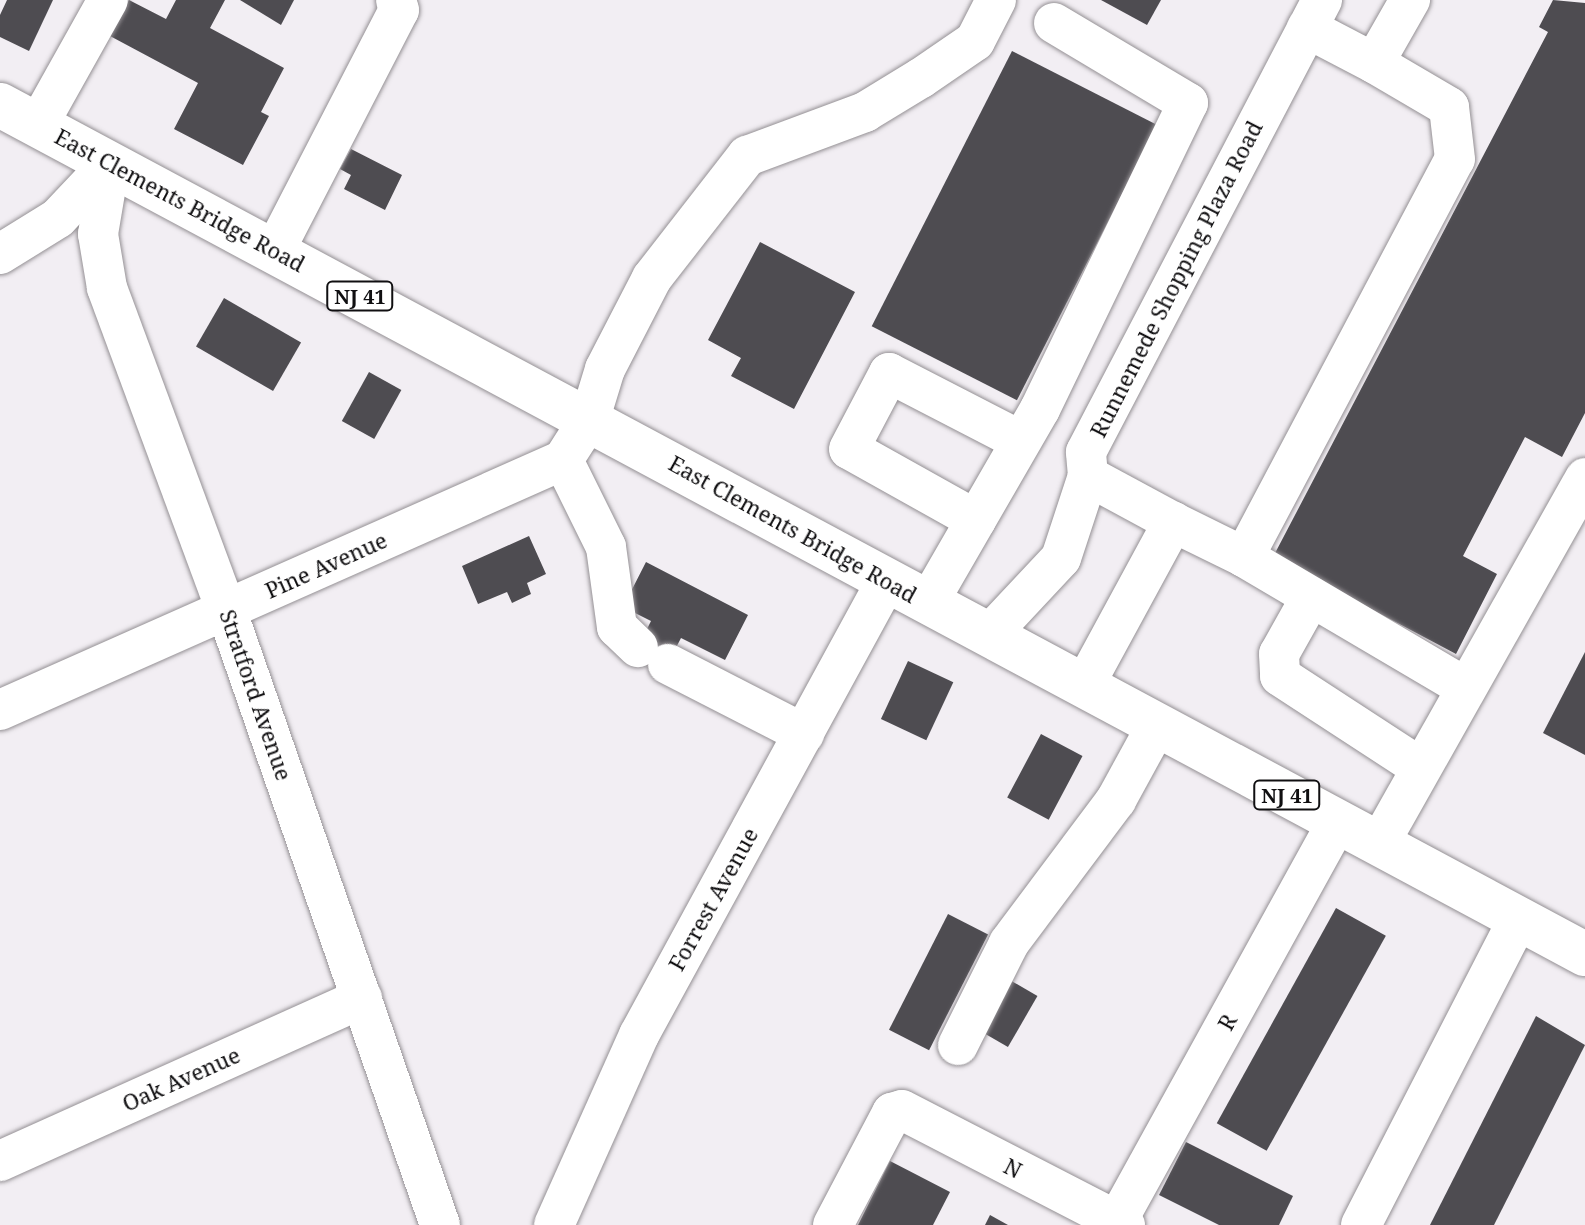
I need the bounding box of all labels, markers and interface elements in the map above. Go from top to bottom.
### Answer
street label: Runnemede Shopping Plaza Road [1084,116,1268,442]
street label: East Clements Bridge Road [50,123,310,277]
road number: NJ 41 [326,280,394,312]
street label: East Clements Bridge Road [664,450,922,608]
street label: Pine Avenue [261,526,391,604]
street label: Stratford Avenue [214,606,298,784]
road number: NJ 41 [1253,779,1321,811]
street label: Forrest Avenue [663,823,763,975]
street label: R [1212,1009,1242,1035]
street label: Oak Avenue [118,1041,244,1117]
street label: N [1000,1152,1026,1184]

